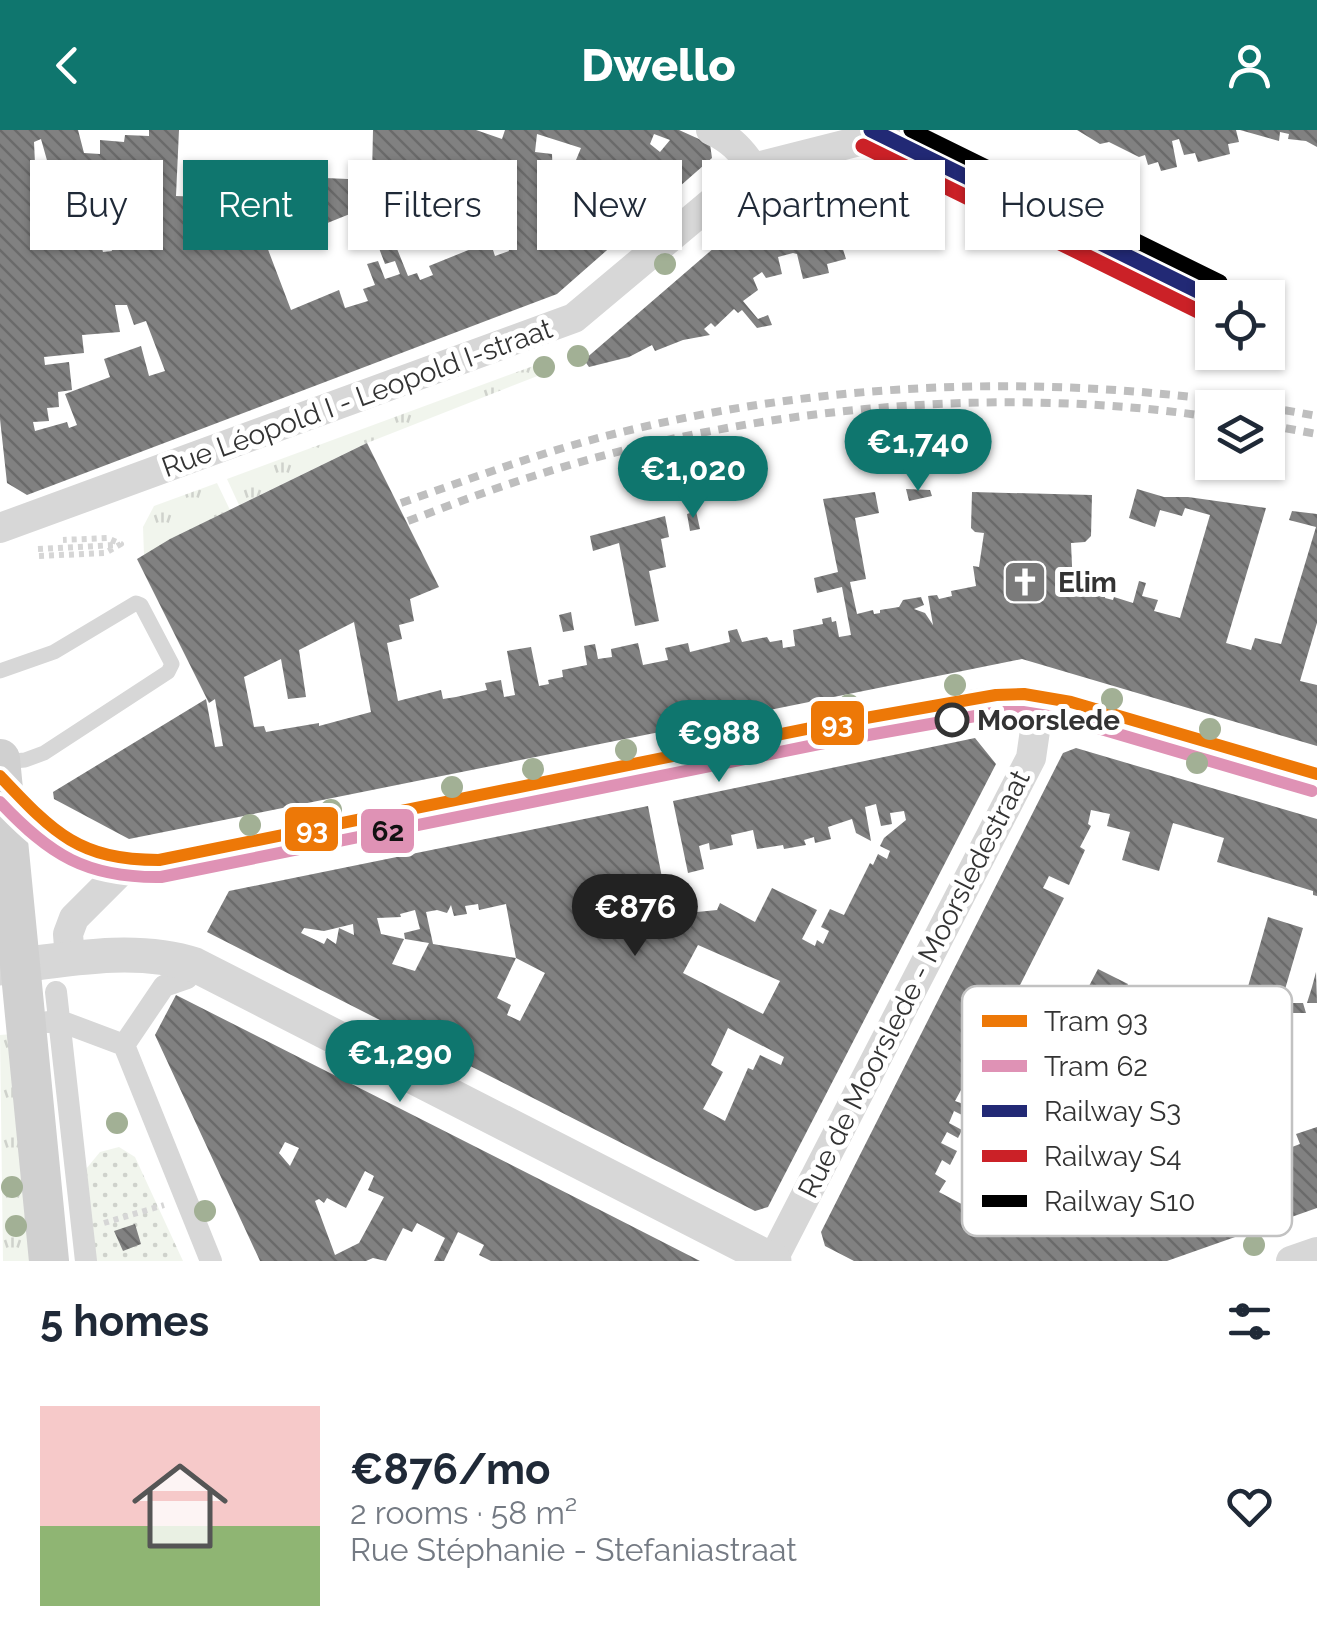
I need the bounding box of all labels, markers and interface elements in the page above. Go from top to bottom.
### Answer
icon: back [40,38,95,93]
icon: person [1222,38,1277,93]
text: Dwello [581,39,736,92]
chip: Buy [30,160,163,250]
chip: Rent [183,160,328,250]
chip: Filters [348,160,517,250]
chip: New [537,160,682,250]
chip: Apartment [702,160,945,250]
chip: House [965,160,1140,250]
map controls [1195,280,1285,480]
button: locate [1195,280,1285,370]
street label: Rue Léopold I - Leopold I-straat [157,312,557,484]
button: layers [1195,390,1285,480]
pin: €1,740 [837,409,999,494]
text: €1,740 [867,423,969,460]
pin: €1,020 [612,436,774,521]
text: €1,020 [640,450,746,487]
church icon: Elim [1002,559,1048,605]
place label: Elim [1058,566,1117,599]
line badge: 93 [809,699,866,747]
pin: €988 [660,700,778,785]
marker: Moorslede [936,704,968,736]
place label: Moorslede [977,704,1120,737]
text: 93 [821,707,853,740]
text: €988 [677,714,761,751]
street label: Rue de Moorslede - Moorsledestraat [791,764,1037,1203]
line badge: 93 [283,805,340,853]
line badge: 62 [359,807,416,855]
text: 93 [296,813,328,846]
text: 62 [372,815,404,848]
pin: €876 [576,874,694,959]
text: €876 [594,888,676,925]
legend [962,986,1292,1236]
text: Tram 93 [1044,1005,1148,1038]
pin: €1,290 [319,1020,481,1105]
text: €1,290 [347,1034,453,1071]
text: Tram 62 [1044,1050,1148,1083]
text: Railway S3 [1044,1095,1181,1128]
text: Railway S4 [1044,1140,1182,1173]
text: Railway S10 [1044,1185,1195,1218]
icon: filters [1222,1294,1277,1349]
text: 5 homes [40,1297,209,1346]
text: €876/mo [350,1445,550,1494]
icon: home [120,1446,240,1566]
icon: heart [1222,1479,1277,1534]
text: 2 rooms · 58 m² [350,1494,577,1531]
text: Rue Stéphanie - Stefaniastraat [350,1531,797,1568]

